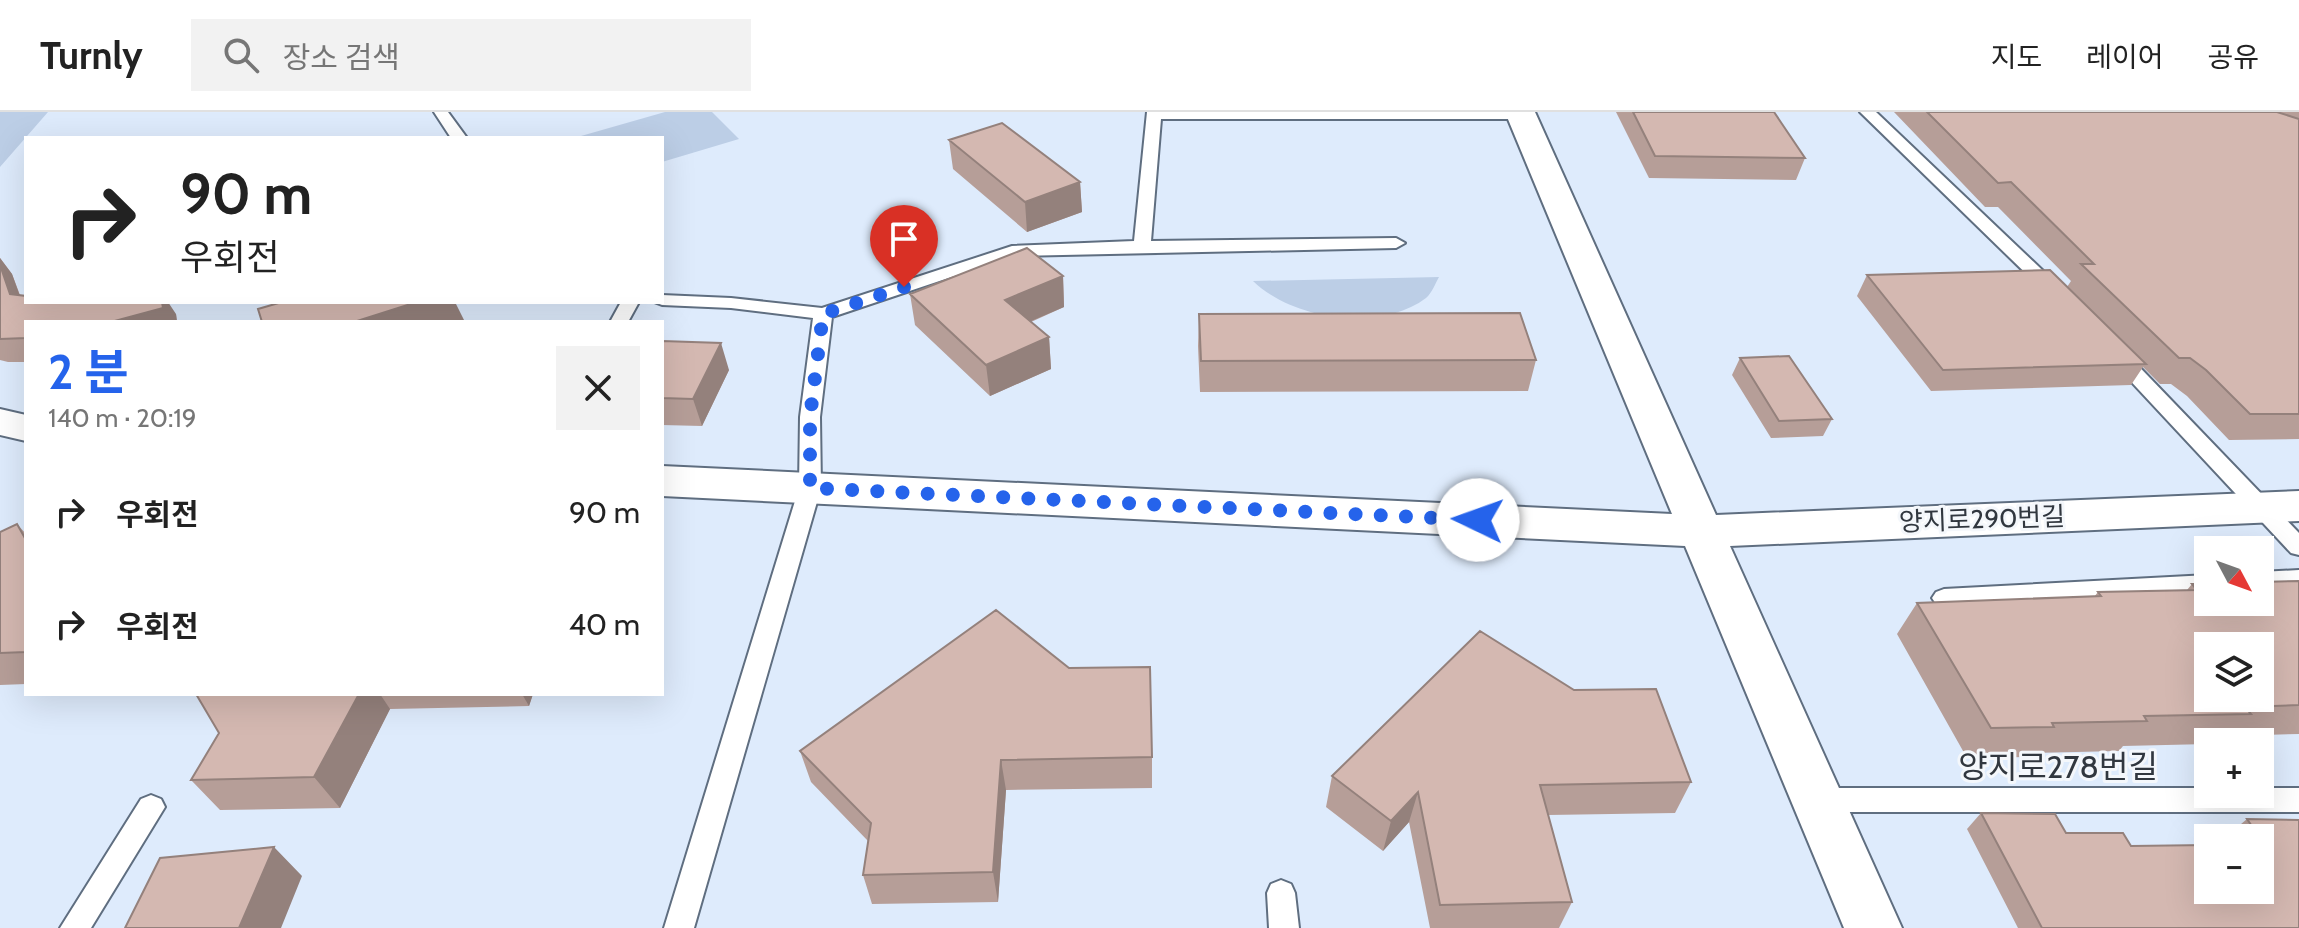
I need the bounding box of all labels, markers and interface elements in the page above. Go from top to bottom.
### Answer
search box [191,19,751,91]
text: Turnly [40,32,143,79]
icon: search [219,33,263,77]
text: 장소 검색 [283,39,400,76]
text: 지도 [1991,40,2042,74]
text: 레이어 [2086,40,2163,74]
text: 공유 [2207,40,2259,74]
text: 90 m [180,160,312,228]
icon: right [48,168,152,272]
pin [870,205,938,287]
icon: arrive [882,217,926,261]
text: 우회전 [180,235,279,279]
text: 2 분 [48,343,128,401]
button: close [556,346,640,430]
text: 140 m · 20:19 [48,402,197,434]
position arrow [1436,478,1520,562]
icon: right [48,490,92,534]
text: 90 m [569,494,640,531]
text: 우회전 [116,496,199,533]
street label: 양지로290번길 [1898,500,2066,538]
north arrow [2194,536,2274,616]
map controls [2194,536,2274,904]
icon: right [48,602,92,646]
text: 40 m [569,606,640,643]
text: 우회전 [116,608,199,645]
button: layers [2194,632,2274,712]
button: + [2194,728,2274,808]
street label: 양지로278번길 [1958,747,2158,786]
button: − [2194,824,2274,904]

